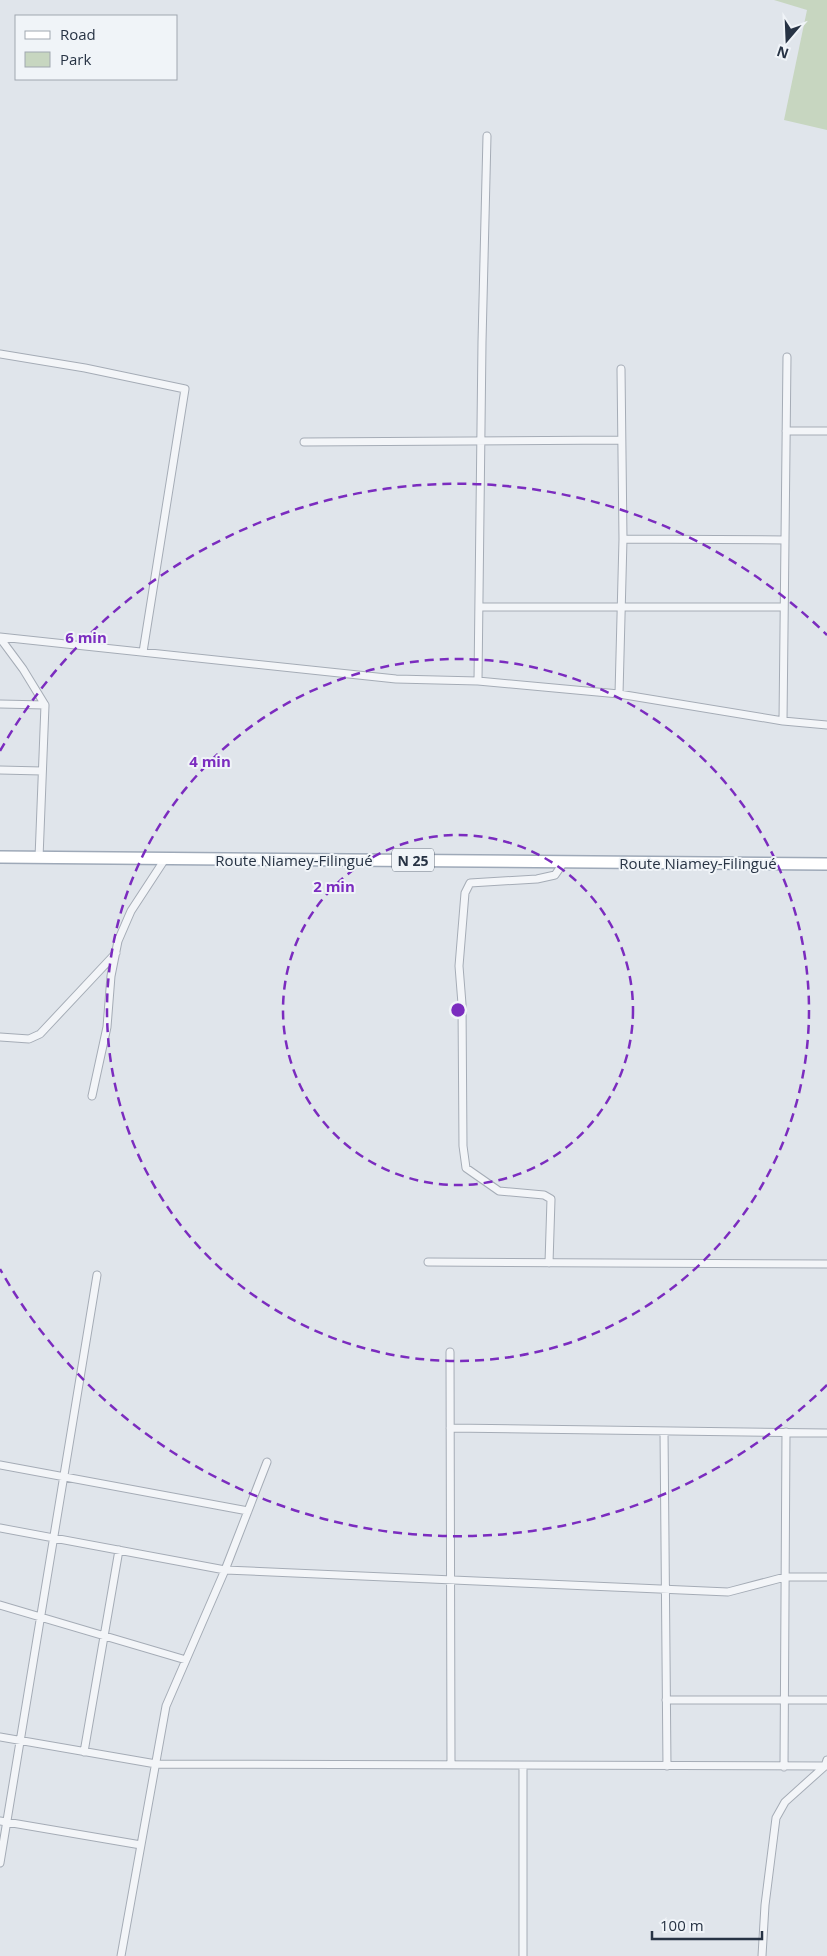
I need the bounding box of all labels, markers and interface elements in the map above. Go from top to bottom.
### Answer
legend [15,15,178,80]
north arrow [762,15,812,65]
text: Road [60,24,96,44]
text: N [774,42,791,64]
text: Park [60,49,91,69]
text: 6 min [65,627,107,647]
text: 4 min [189,751,231,771]
road number: N 25 [392,848,434,872]
street label: Route Niamey-Filingué [215,850,373,870]
street label: Route Niamey-Filingué [619,853,777,873]
text: 2 min [313,876,355,896]
centre of rings [449,1001,467,1019]
scale bar [652,1908,762,1940]
text: 100 m [660,1915,704,1935]

